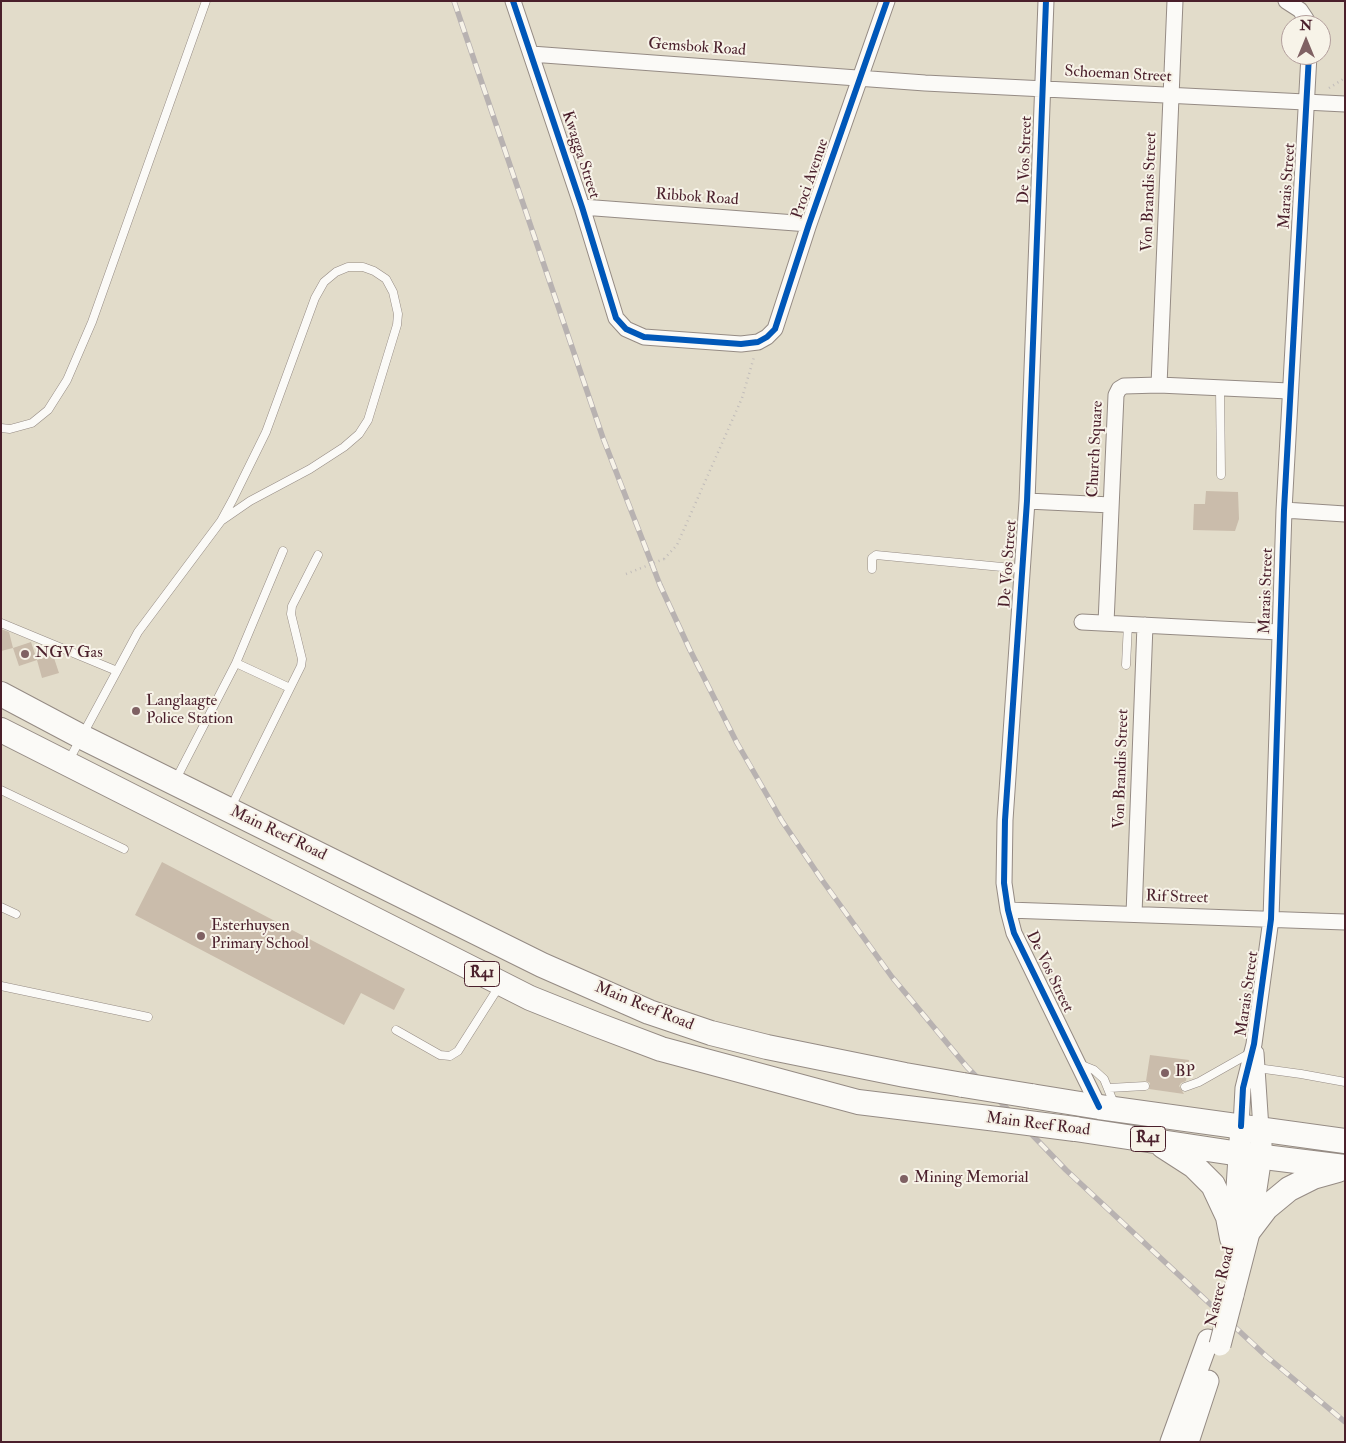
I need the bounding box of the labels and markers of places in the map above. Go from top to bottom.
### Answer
place label: NGV Gas [35,644,103,664]
marker: NGV Gas [19,648,31,660]
place label: Langlaagte Police Station [146,692,233,730]
marker: Langlaagte Police Station [130,705,142,717]
place label: Esterhuysen Primary School [211,917,309,955]
marker: Esterhuysen Primary School [195,930,207,942]
place label: BP [1175,1063,1195,1083]
marker: BP [1159,1067,1171,1079]
place label: Mining Memorial [914,1169,1029,1189]
marker: Mining Memorial [898,1173,910,1185]

